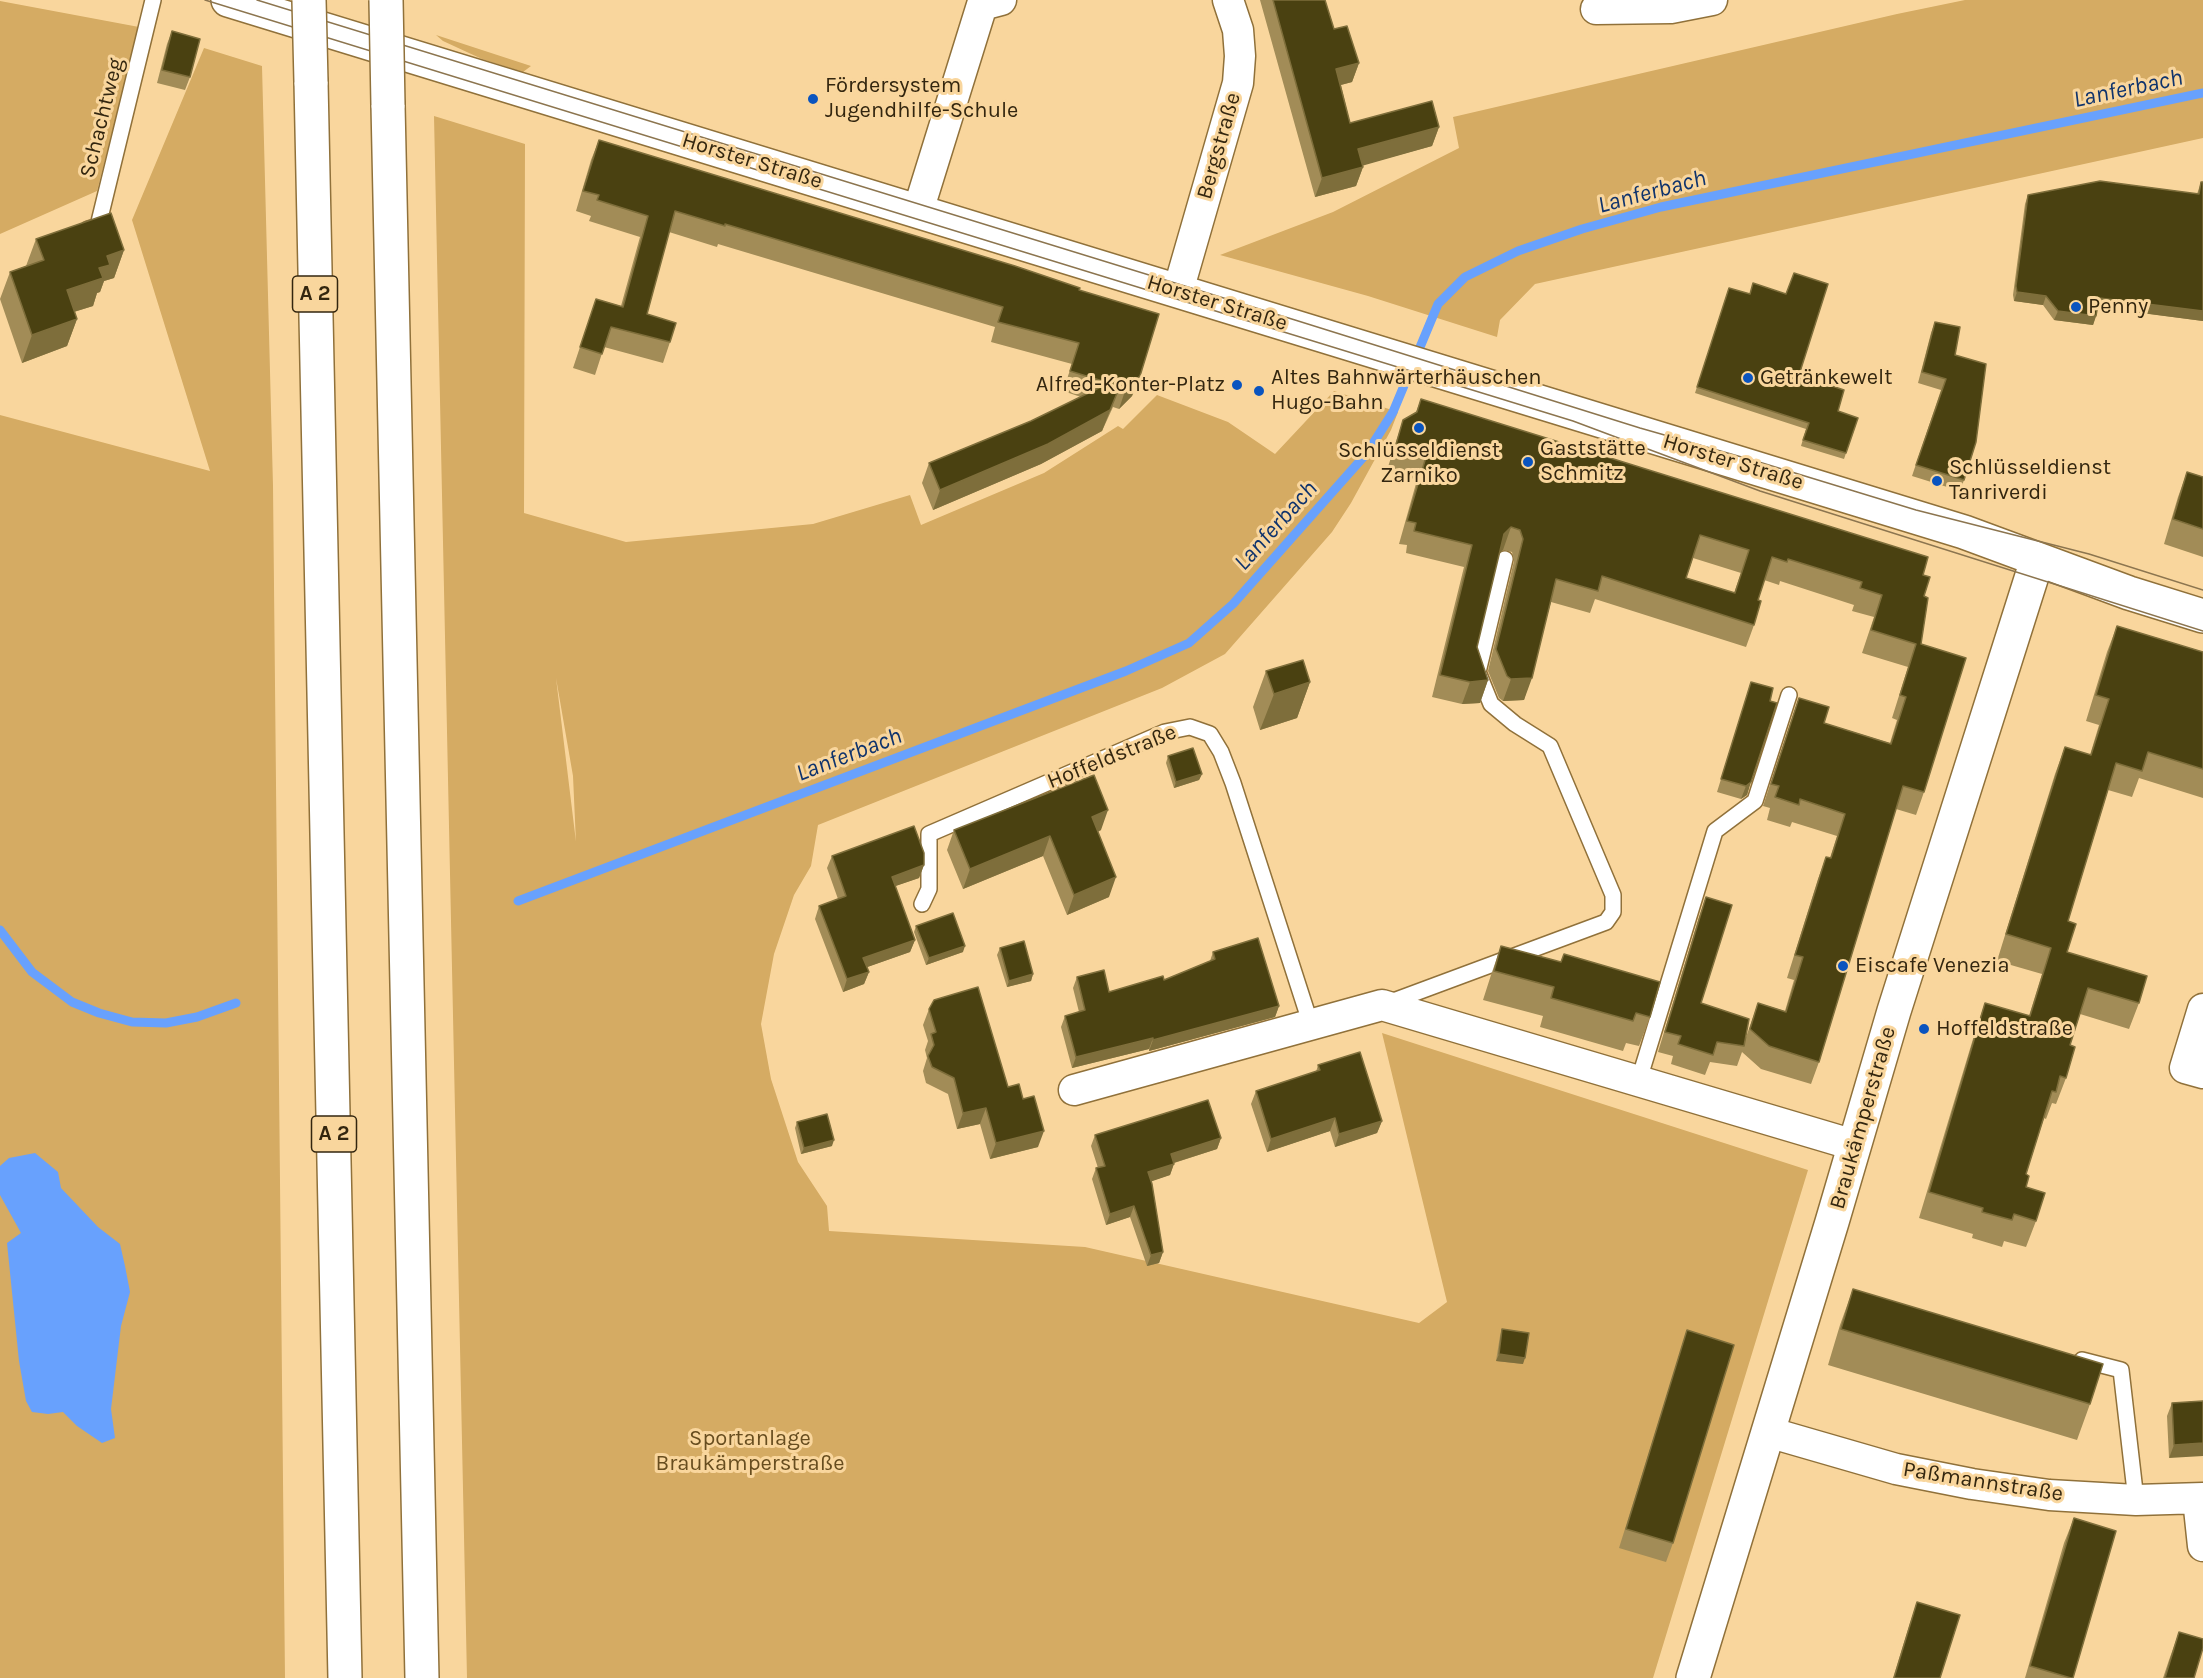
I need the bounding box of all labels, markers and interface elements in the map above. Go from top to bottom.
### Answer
street label: Schachtweg [74,55,130,181]
water label: Lanferbach [2071,63,2185,115]
place label: Fördersystem Jugendhilfe-Schule [825,73,1018,124]
street label: Bergstraße [1191,90,1247,202]
marker: Fördersystem Jugendhilfe-Schule [806,92,820,106]
street label: Horster Straße [679,127,825,195]
water label: Lanferbach [1595,164,1709,220]
street label: Horster Straße [1144,269,1290,337]
road number: A 2 [292,276,338,312]
place label: Penny [2088,294,2148,320]
marker: Penny [2069,300,2083,314]
place label: Altes Bahnwärterhäuschen Hugo-Bahn [1271,365,1541,416]
place label: Getränkewelt [1760,365,1892,391]
marker: Getränkewelt [1741,371,1755,385]
place label: Alfred-Konter-Platz [1036,372,1225,398]
marker: Alfred-Konter-Platz [1230,378,1244,392]
marker: Altes Bahnwärterhäuschen Hugo-Bahn [1252,384,1266,398]
marker: Schlüsseldienst Zarniko [1412,421,1426,435]
street label: Horster Straße [1660,428,1806,496]
place label: Gaststätte Schmitz [1540,436,1646,488]
place label: Schlüsseldienst Zarniko [1338,438,1500,490]
marker: Gaststätte Schmitz [1521,455,1535,469]
place label: Schlüsseldienst Tanriverdi [1949,455,2111,506]
marker: Schlüsseldienst Tanriverdi [1930,474,1944,488]
water label: Lanferbach [1228,475,1324,577]
street label: Hoffeldstraße [1044,719,1180,795]
water label: Lanferbach [792,722,906,788]
place label: Eiscafe Venezia [1855,953,2010,979]
marker: Eiscafe Venezia [1836,959,1850,973]
place label: Hoffeldstraße [1936,1016,2073,1042]
marker: Hoffeldstraße [1917,1022,1931,1036]
street label: Braukämperstraße [1824,1024,1902,1212]
road number: A 2 [312,1116,356,1152]
park label: Sportanlage Braukämperstraße [656,1426,844,1478]
street label: Paßmannstraße [1901,1456,2065,1508]

